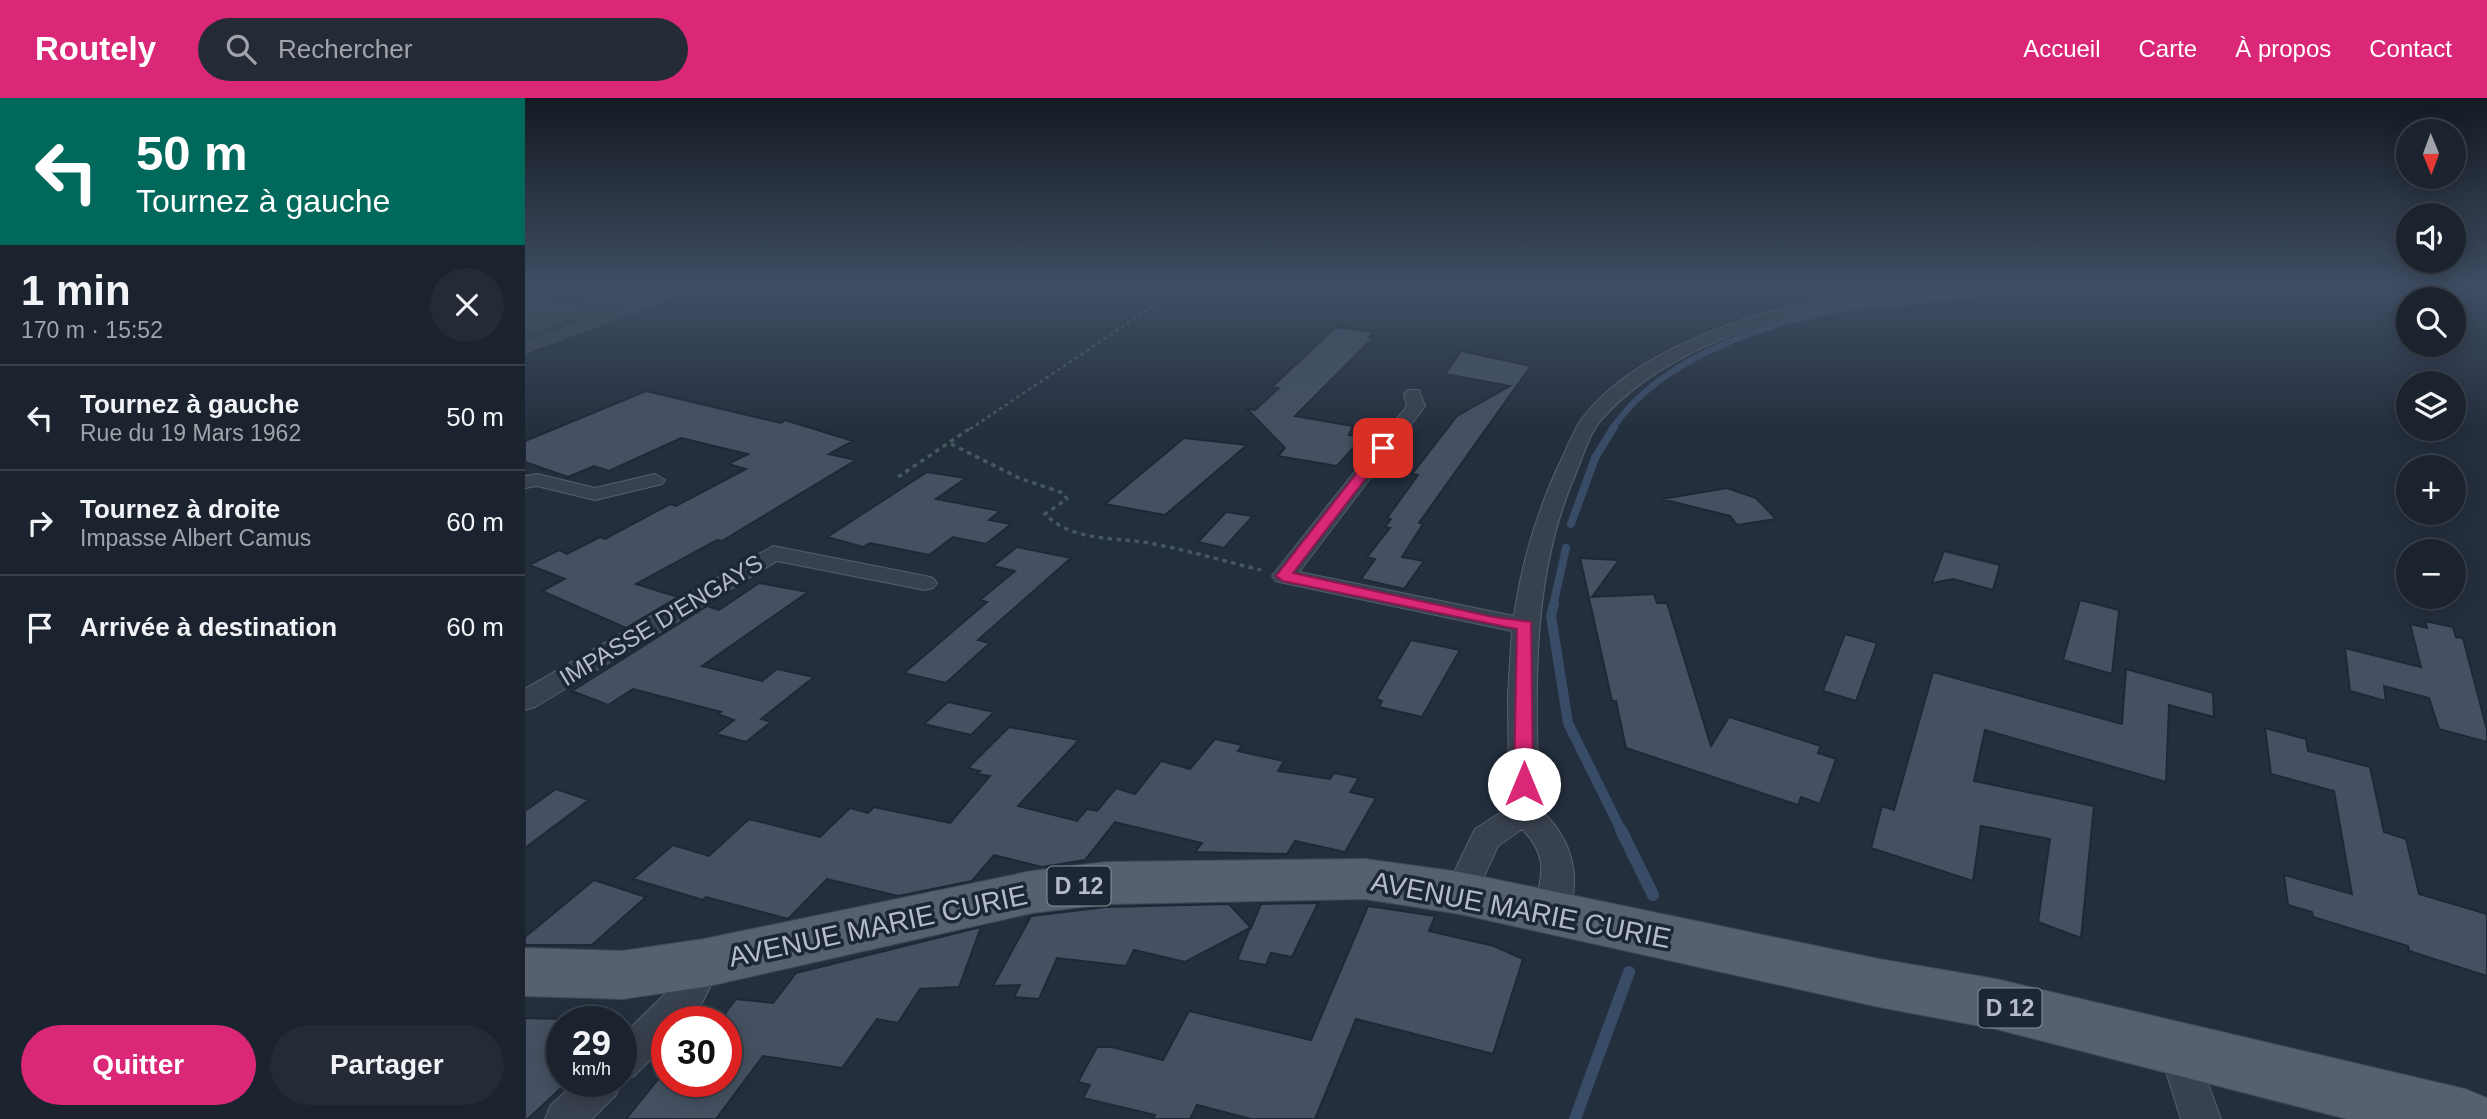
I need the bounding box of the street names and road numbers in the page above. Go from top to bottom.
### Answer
street label: IMPASSE D'ENGAYS [555,549,767,691]
road number: D 12 [1047,866,1111,906]
street label: AVENUE MARIE CURIE [1369,866,1673,954]
street label: AVENUE MARIE CURIE [726,879,1030,973]
road number: D 12 [1979,988,2041,1028]

